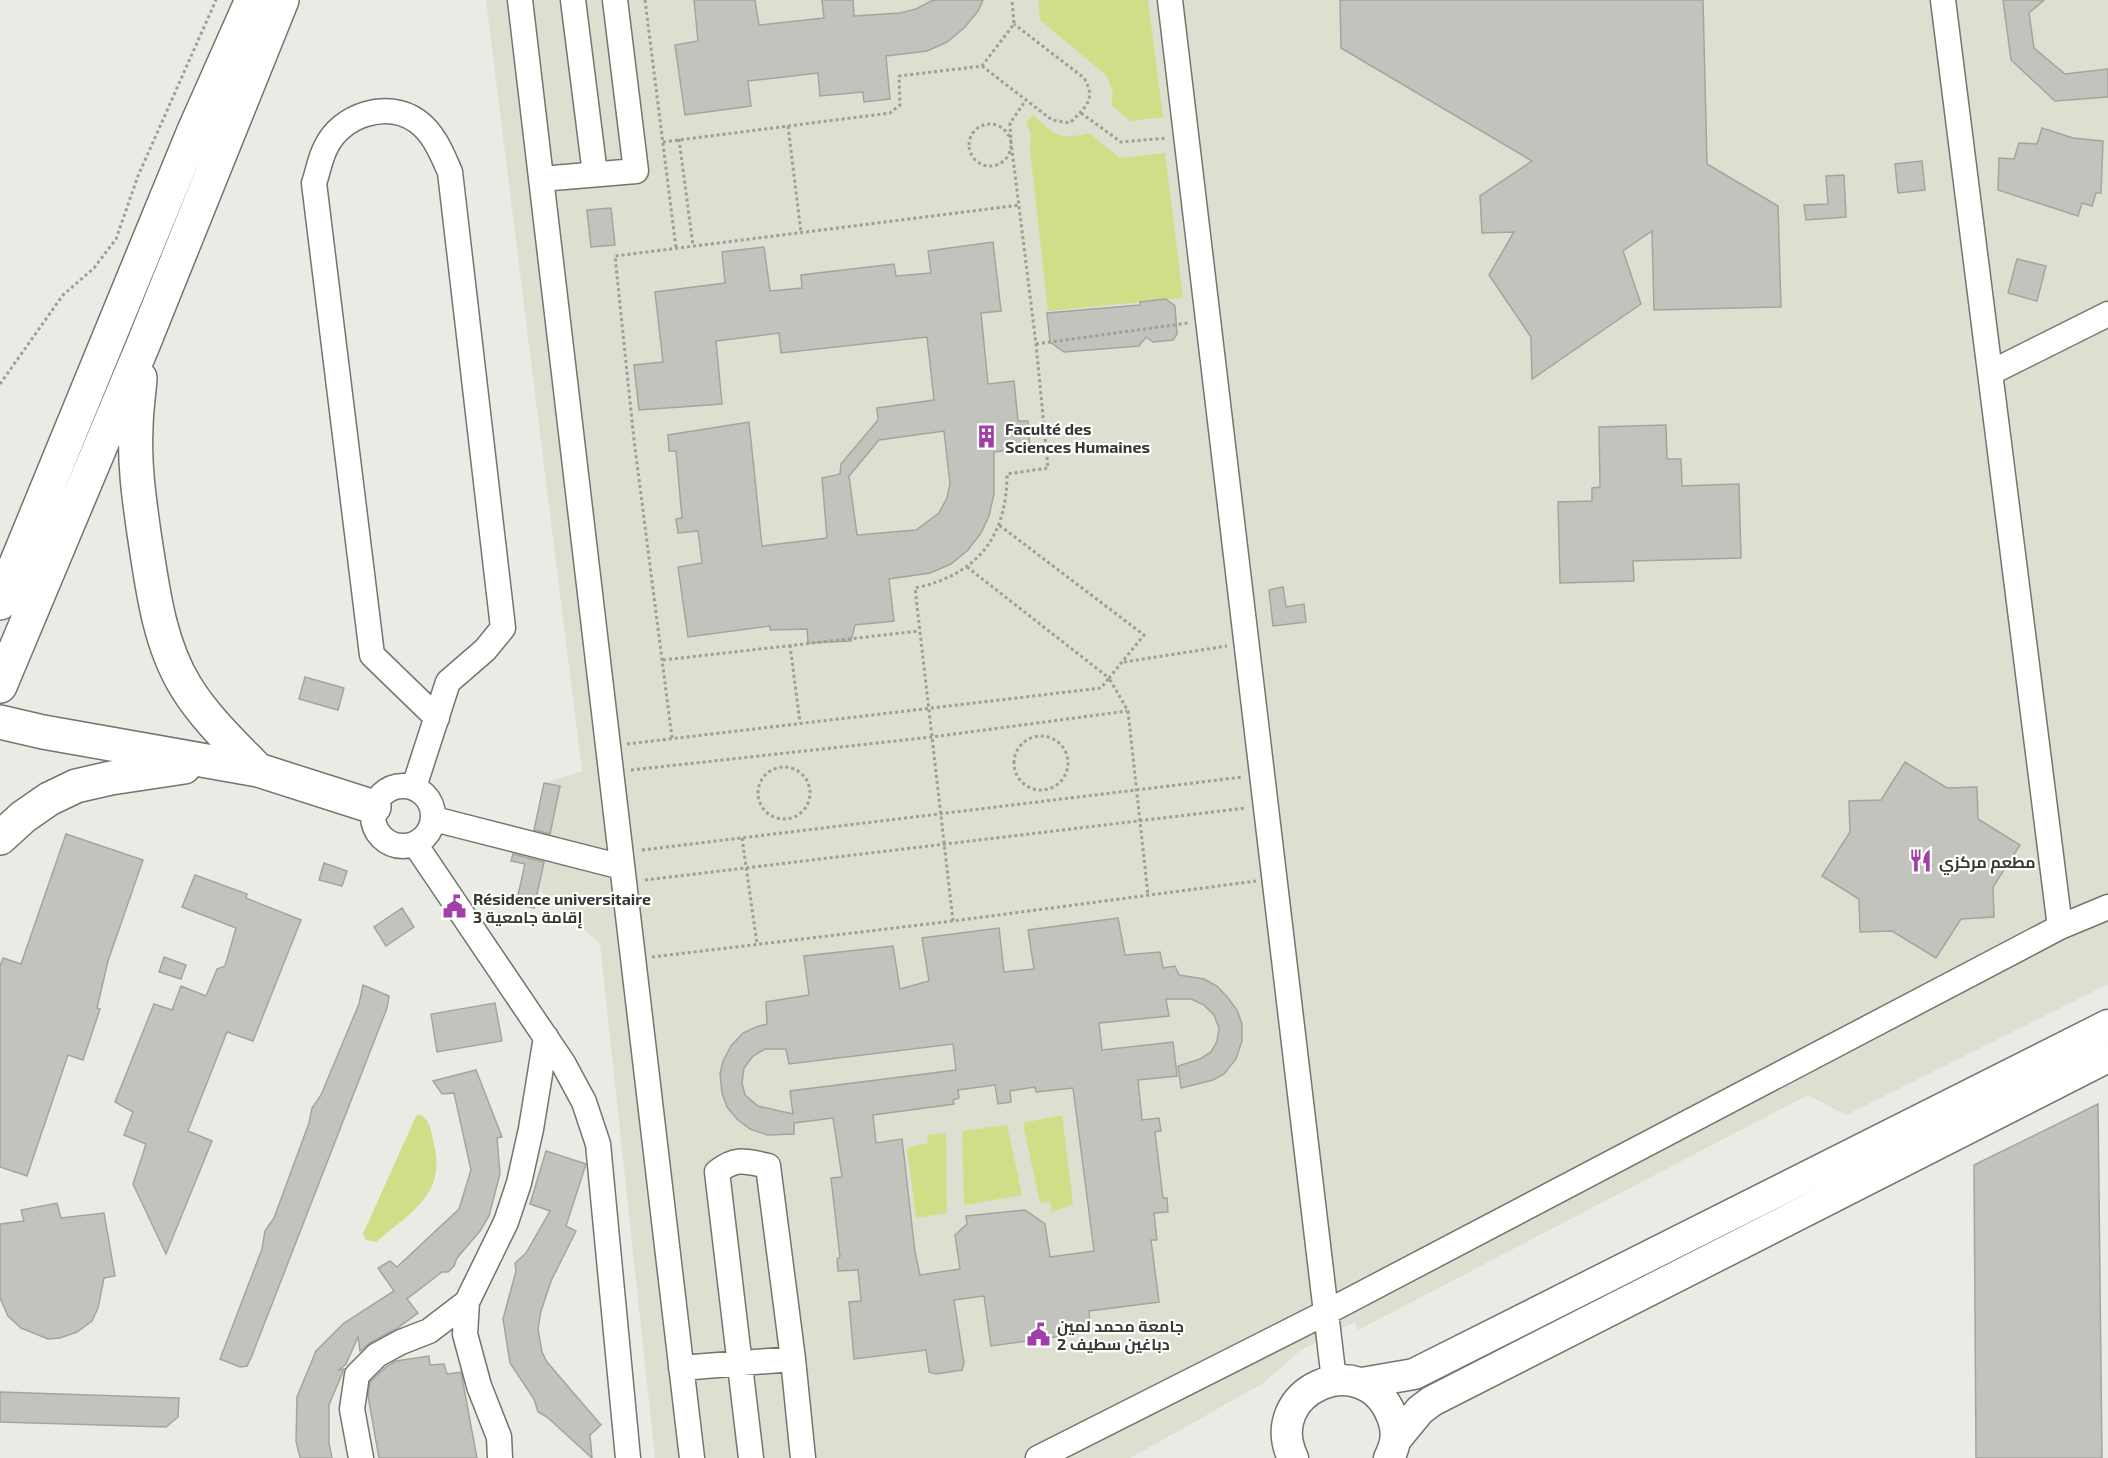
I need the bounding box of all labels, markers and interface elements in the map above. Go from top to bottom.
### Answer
place label: Faculté des Sciences Humaines [1005,419,1150,456]
building icon: Faculté des Sciences Humaines [974,424,1000,450]
restaurant icon: مطعم مركزي [1908,848,1934,874]
place label: مطعم مركزي [1939,852,2036,875]
place label: Résidence universitaire إقامة جامعية 3 [473,889,651,929]
public building icon: Résidence universitaire إقامة جامعية 3 [442,894,468,920]
place label: جامعة محمد لمين دباغين سطيف 2 [1057,1316,1184,1354]
public building icon: جامعة محمد لمين دباغين سطيف 2 [1026,1321,1052,1347]

